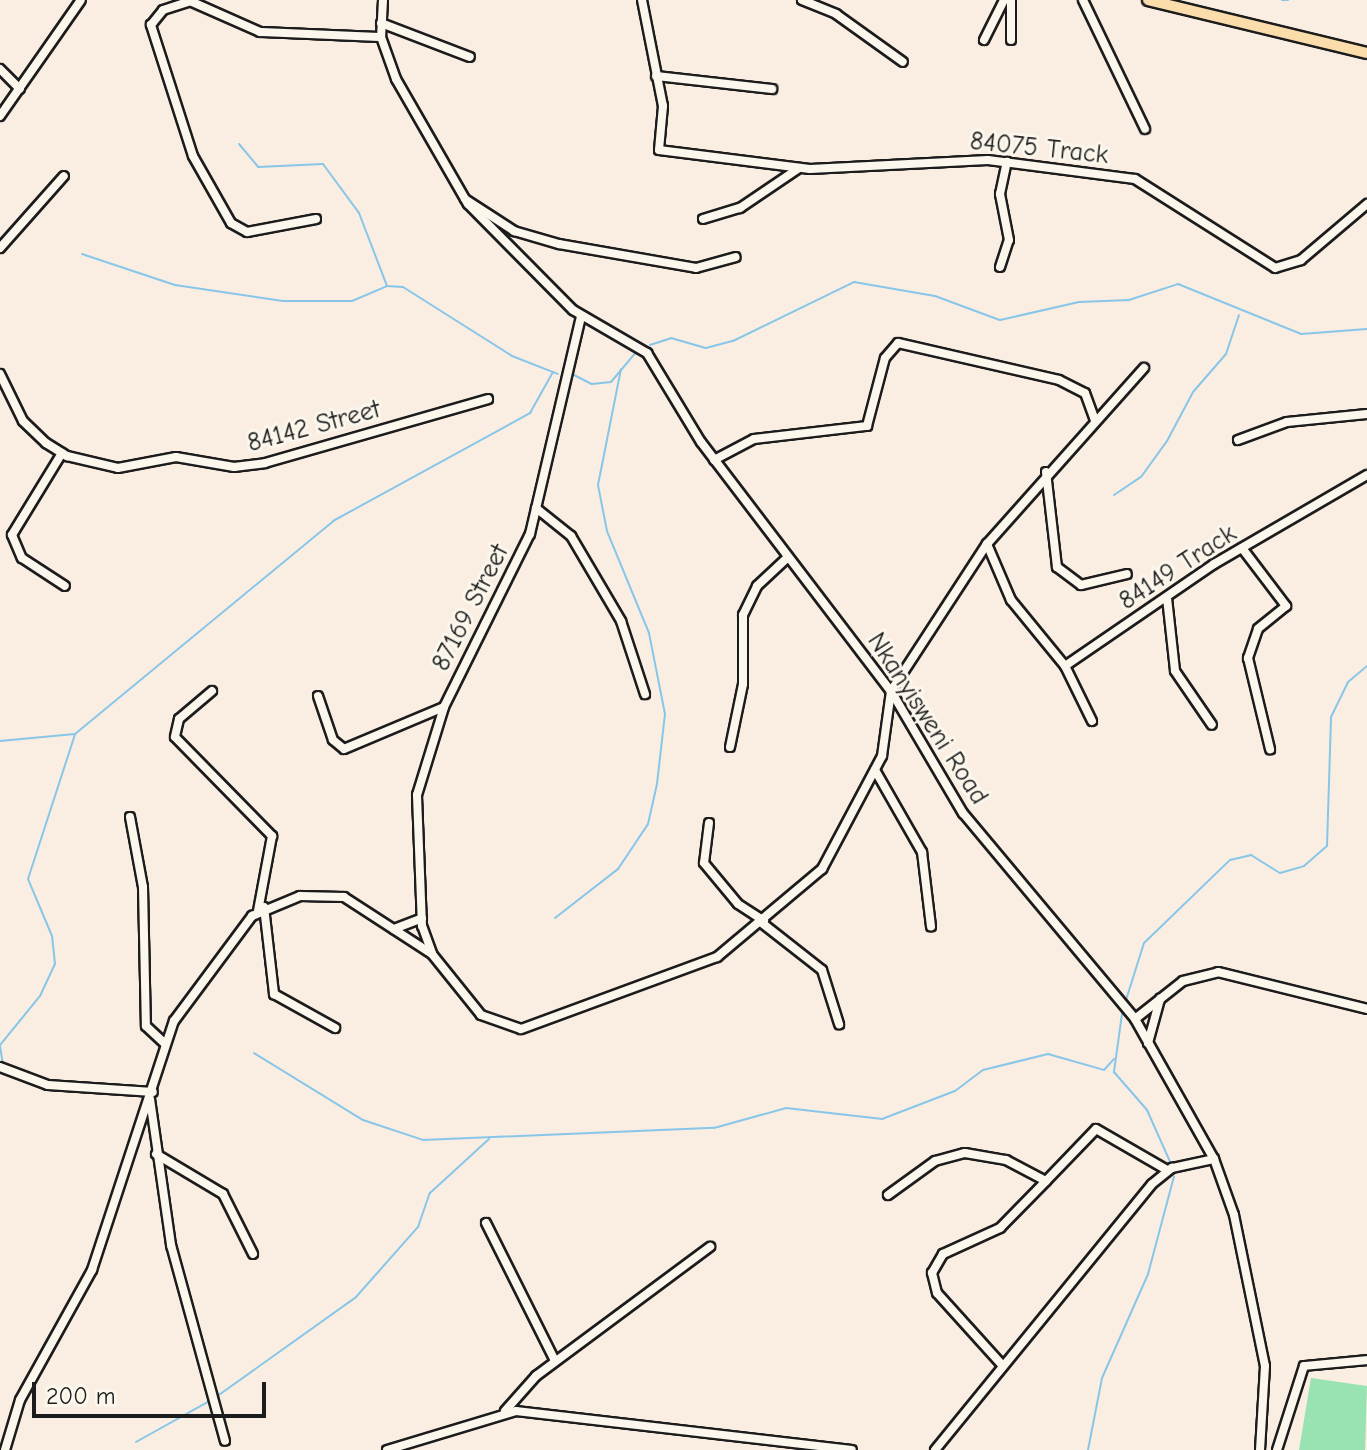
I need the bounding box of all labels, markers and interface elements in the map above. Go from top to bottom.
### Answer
street label: 84075 Track [968,126,1110,172]
street label: 84142 Street [244,394,384,460]
street label: 84149 Track [1114,519,1242,617]
street label: 87169 Street [426,540,516,676]
street label: Nkanyisweni Road [860,627,994,811]
scale bar [36,1366,270,1416]
text: 200 m [46,1382,116,1410]

